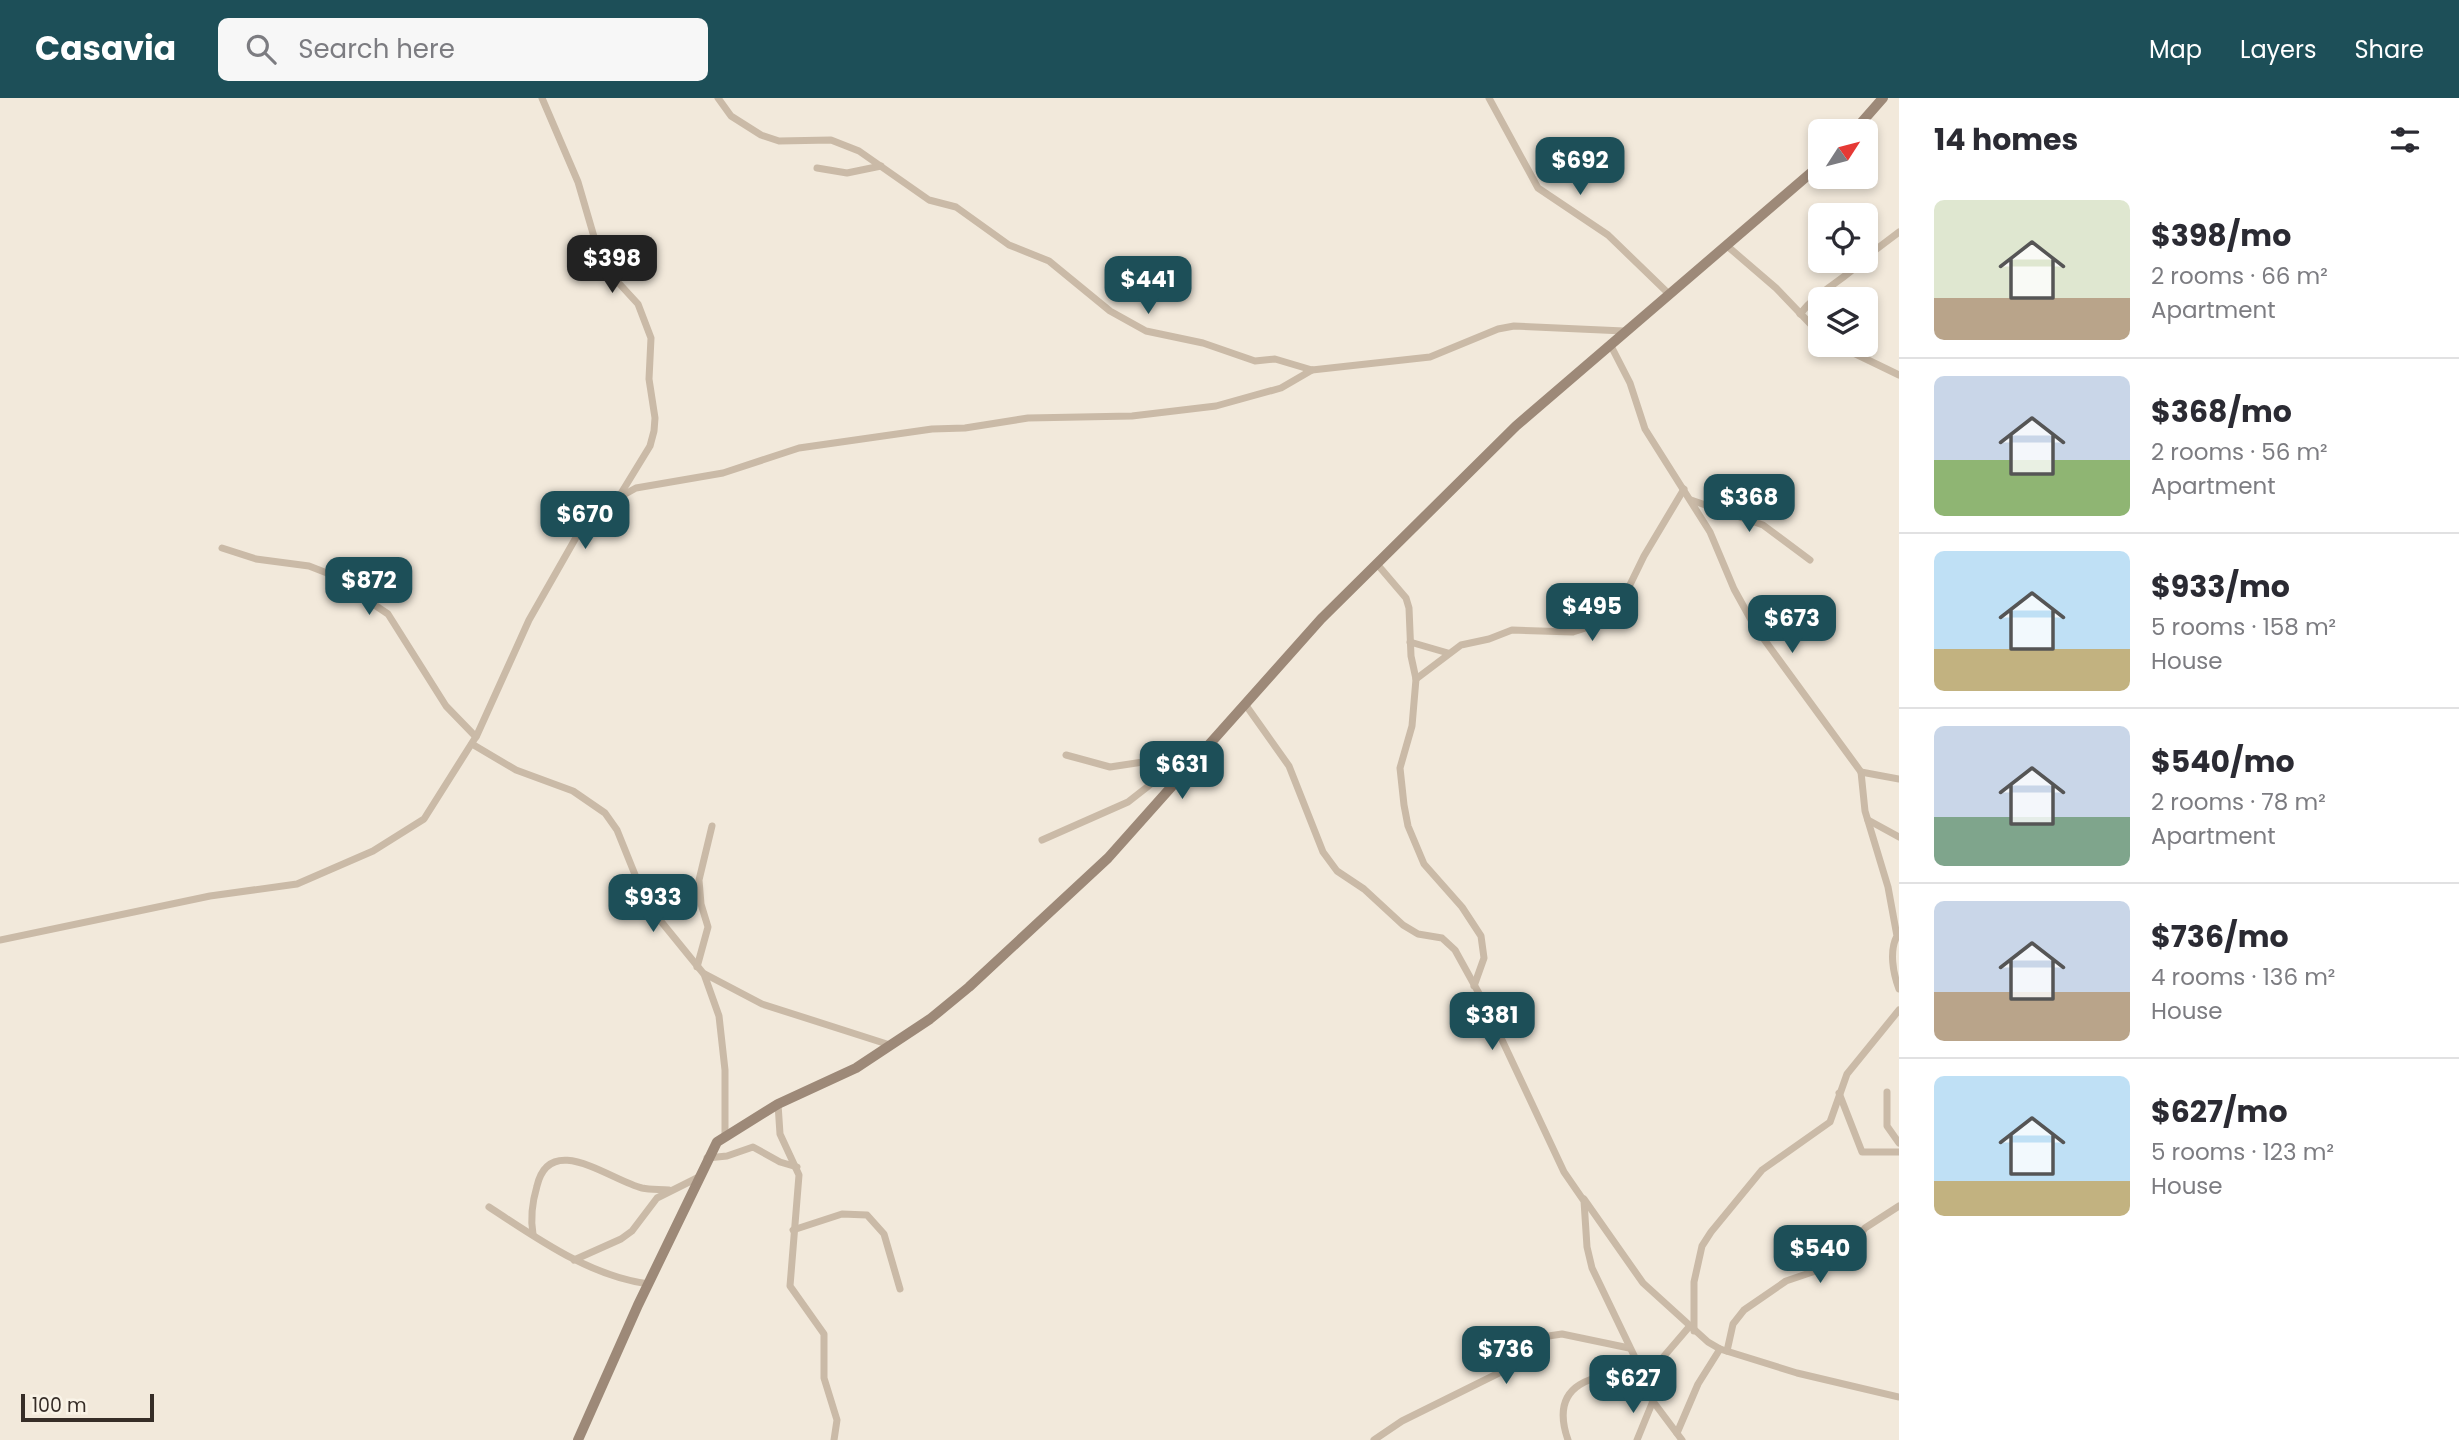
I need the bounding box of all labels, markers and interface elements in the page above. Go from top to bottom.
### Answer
search box [218,18,708,81]
text: Casavia [35,25,176,72]
icon: search [242,30,280,68]
text: Search here [298,31,455,67]
text: Map [2149,33,2202,66]
text: Layers [2240,33,2316,66]
text: Share [2354,33,2424,66]
text: 14 homes [1934,118,2078,161]
north arrow [1808,119,1878,189]
map controls [1808,119,1878,357]
icon: filters [2386,121,2424,159]
pin: $692 [1539,138,1621,197]
text: $692 [1551,144,1609,176]
button: locate [1808,203,1878,273]
text: $398/mo [2151,214,2291,257]
icon: home [1990,228,2074,312]
pin: $398 [571,236,653,295]
text: $398 [583,242,641,274]
pin: $441 [1107,256,1189,316]
text: 2 rooms · 66 m² [2151,260,2328,292]
text: $441 [1121,263,1175,295]
button: layers [1808,287,1878,357]
text: Apartment [2151,294,2276,326]
text: $368/mo [2151,390,2292,433]
icon: home [1990,404,2074,488]
text: 2 rooms · 56 m² [2151,436,2328,468]
text: Apartment [2151,470,2276,502]
pin: $368 [1708,474,1790,534]
text: $368 [1720,481,1778,513]
pin: $670 [544,491,626,551]
text: $670 [556,498,614,530]
pin: $872 [328,558,410,617]
text: $872 [341,564,397,596]
text: $933/mo [2151,565,2290,608]
icon: home [1990,579,2074,663]
pin: $495 [1551,584,1633,643]
text: $495 [1562,590,1622,622]
pin: $673 [1751,596,1833,655]
text: $673 [1764,602,1820,634]
text: 5 rooms · 158 m² [2151,611,2336,643]
text: House [2151,645,2223,677]
text: $540/mo [2151,740,2295,783]
pin: $631 [1141,742,1223,801]
text: $631 [1156,748,1208,780]
icon: home [1990,754,2074,838]
text: 2 rooms · 78 m² [2151,786,2326,818]
text: Apartment [2151,820,2276,852]
pin: $933 [612,874,694,934]
text: $933 [624,881,682,913]
text: $736/mo [2151,915,2289,958]
icon: home [1990,929,2074,1013]
text: 4 rooms · 136 m² [2151,961,2335,993]
pin: $381 [1451,992,1533,1052]
text: House [2151,995,2223,1027]
text: $381 [1466,999,1518,1031]
text: $627/mo [2151,1090,2288,1133]
icon: home [1990,1104,2074,1188]
text: 5 rooms · 123 m² [2151,1136,2334,1168]
text: House [2151,1170,2223,1202]
pin: $540 [1779,1226,1861,1285]
text: $540 [1790,1232,1850,1264]
pin: $736 [1465,1326,1547,1386]
text: $736 [1478,1333,1534,1365]
pin: $627 [1592,1356,1674,1415]
text: $627 [1605,1362,1661,1394]
scale bar [21,1391,154,1423]
text: 100 m [32,1392,87,1419]

